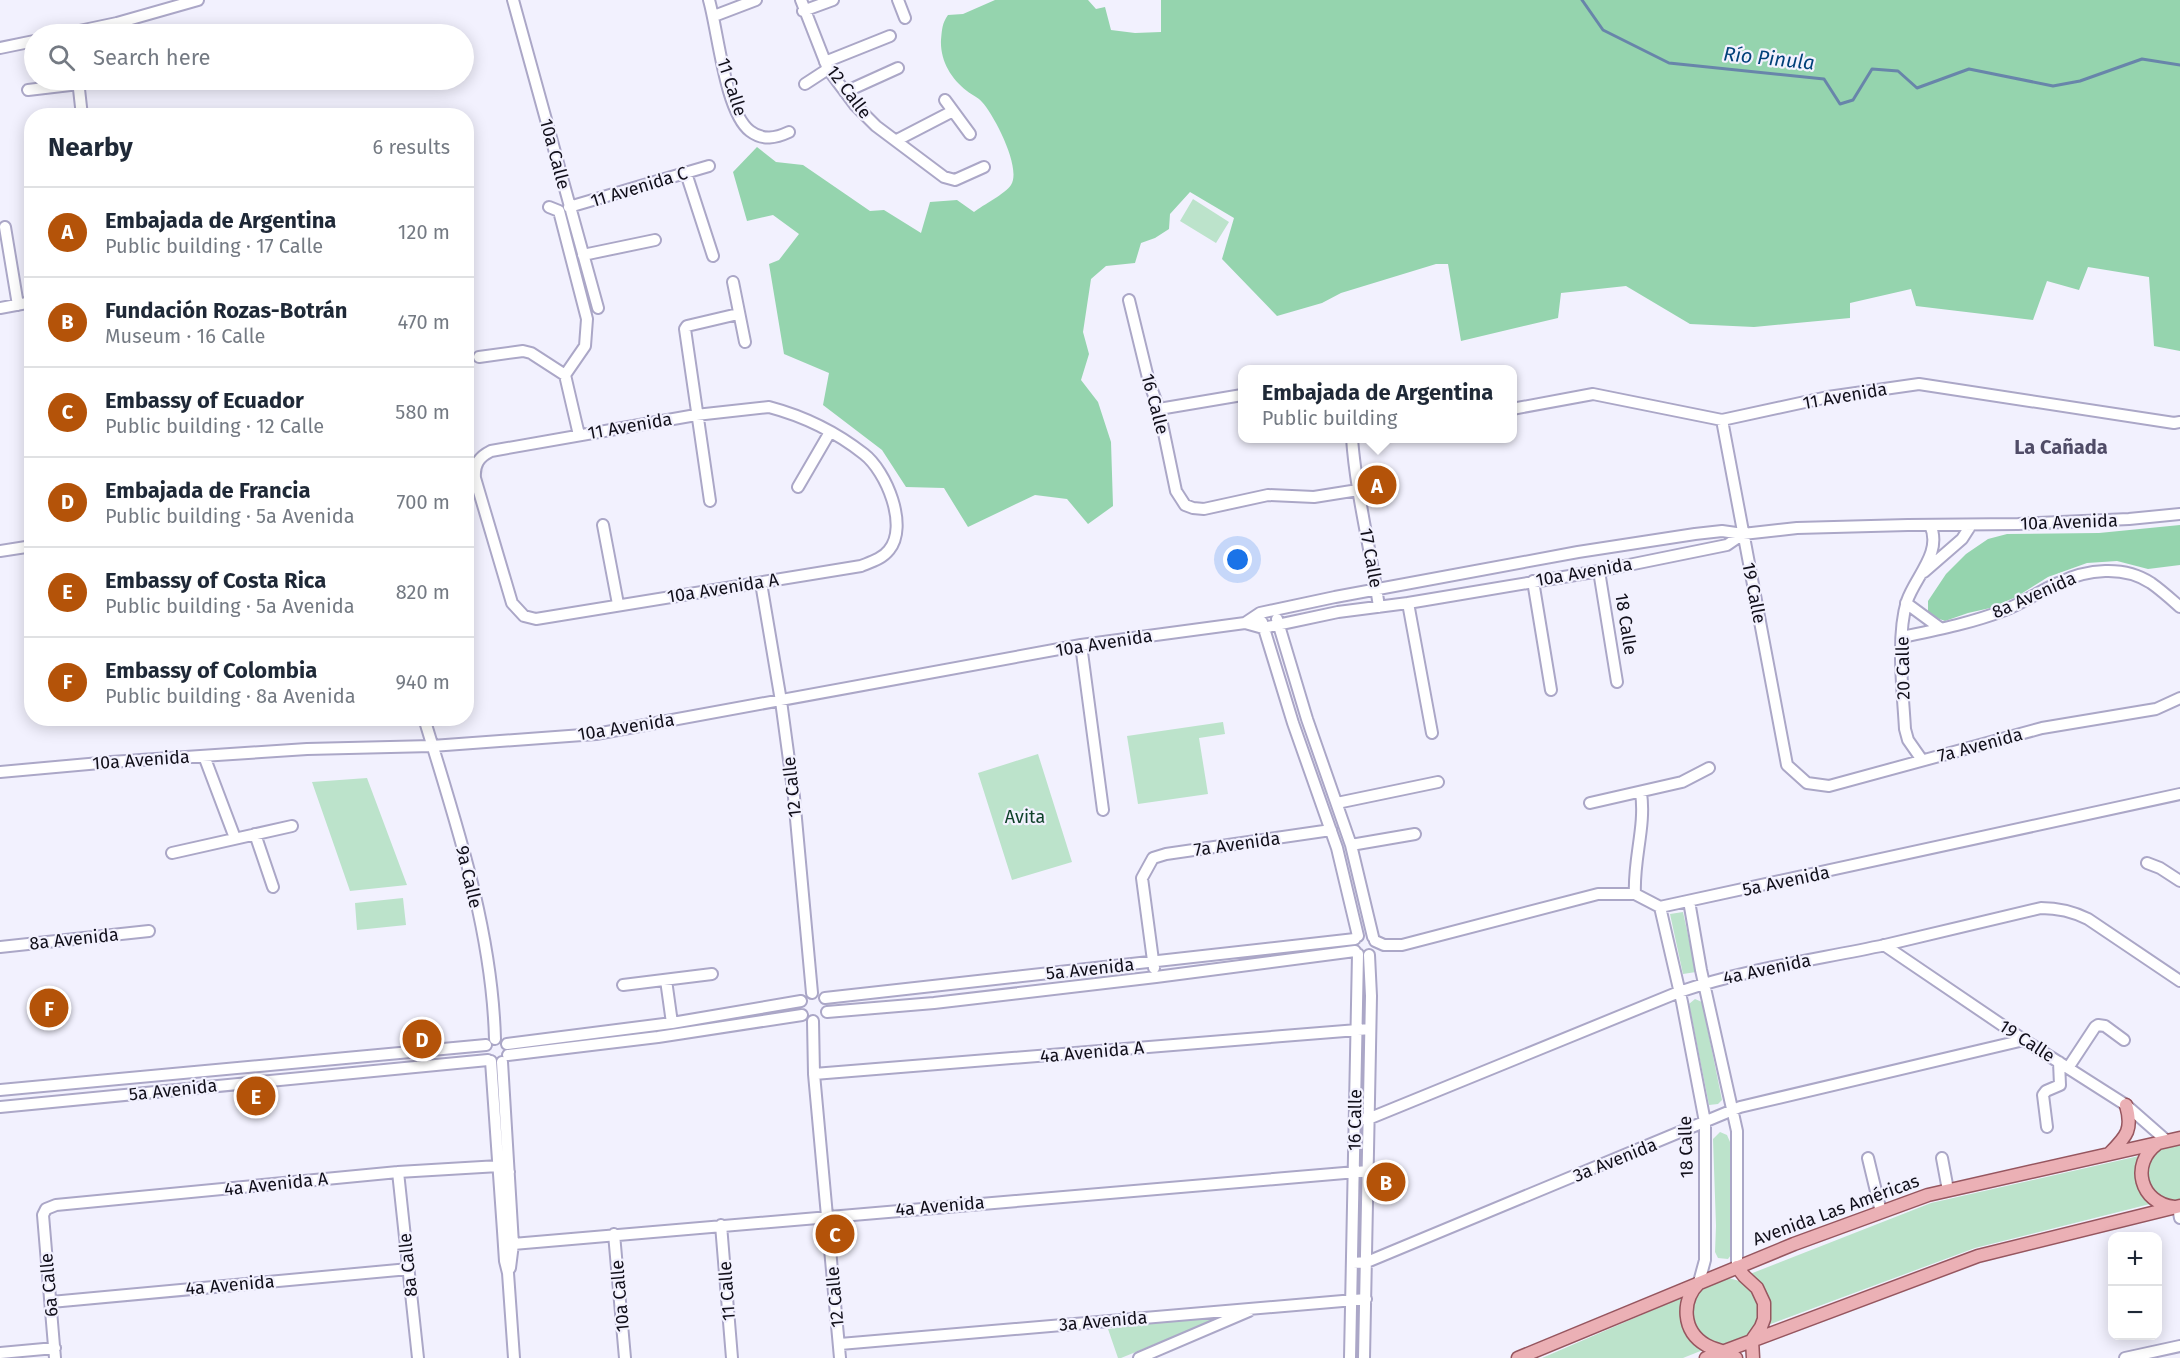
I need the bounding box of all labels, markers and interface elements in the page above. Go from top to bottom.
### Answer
search box [24,24,474,90]
icon: search [45,41,78,74]
water label: Río Pinula [1722,41,1816,75]
text: Search here [93,44,211,71]
street label: 11 Calle [712,55,752,119]
street label: 12 Calle [822,61,876,123]
street label: 10a Calle [535,116,575,192]
text: Nearby [48,132,133,163]
text: 6 results [373,135,450,159]
street label: 11 Avenida C [588,162,690,212]
text: Embajada de Argentina [105,207,336,234]
text: A [62,220,73,244]
text: 120 m [398,220,450,244]
text: Public building · 17 Calle [105,234,323,258]
text: Fundación Rozas-Botrán [105,297,348,324]
text: B [61,310,74,334]
text: 470 m [398,310,450,334]
text: Museum · 16 Calle [105,324,265,348]
popup [1238,365,1517,443]
street label: 16 Calle [1136,371,1174,437]
street label: 11 Avenida [1801,378,1889,414]
text: Embajada de Argentina [1262,379,1493,406]
text: Embassy of Ecuador [105,387,304,414]
text: C [62,400,73,424]
text: 580 m [395,400,450,424]
text: Public building [1262,406,1397,430]
street label: 11 Avenida [586,408,674,444]
text: Public building · 12 Calle [105,414,324,438]
district label: La Cañada [2014,435,2108,459]
pin: A [1358,462,1396,508]
text: Embajada de Francia [105,477,311,504]
text: D [61,490,74,514]
text: 700 m [397,490,450,514]
text: Public building · 5a Avenida [105,504,355,528]
street label: 10a Avenida [2020,509,2118,535]
street label: 17 Calle [1355,526,1387,590]
your location [1223,545,1252,574]
street label: 10a Avenida [1534,553,1634,591]
street label: 19 Calle [1737,561,1771,625]
text: Embassy of Costa Rica [105,567,326,594]
street label: 8a Avenida [1989,567,2079,623]
street label: 10a Avenida A [666,568,781,608]
text: E [62,580,73,604]
text: 820 m [396,580,450,604]
street label: 18 Calle [1610,592,1642,656]
text: Public building · 5a Avenida [105,594,355,618]
street label: 10a Avenida [1054,625,1154,661]
street label: 20 Calle [1891,636,1915,700]
text: Embassy of Colombia [105,657,317,684]
text: F [63,670,72,694]
text: 940 m [395,670,450,694]
text: Public building · 8a Avenida [105,684,356,708]
street label: 10a Avenida [576,709,676,745]
street label: 7a Avenida [1935,723,2025,767]
street label: 10a Avenida [92,746,190,774]
street label: 12 Calle [778,755,806,819]
park label: Avita [1005,806,1045,828]
street label: 7a Avenida [1192,827,1282,861]
street label: 9a Calle [451,844,487,910]
street label: 5a Avenida [1740,861,1832,901]
street label: 8a Avenida [28,923,120,955]
street label: 4a Avenida [1721,949,1813,989]
street label: 5a Avenida [1045,953,1135,985]
pin: F [29,986,68,1030]
street label: 19 Calle [1995,1015,2059,1067]
pin: D [402,1016,442,1062]
street label: 4a Avenida A [1039,1036,1146,1068]
street label: 5a Avenida [128,1074,218,1106]
pin: E [236,1074,276,1118]
street label: 16 Calle [1343,1089,1367,1151]
street label: 18 Calle [1674,1116,1698,1178]
street label: 3a Avenida [1570,1133,1660,1187]
pin: B [1366,1160,1406,1204]
street label: 4a Avenida A [223,1168,330,1200]
street label: Avenida Las Américas [1750,1170,1922,1250]
street label: 4a Avenida [895,1191,985,1221]
pin: C [816,1212,854,1256]
street label: 8a Calle [394,1232,422,1298]
map controls [2108,1232,2162,1340]
button: + [2108,1232,2162,1286]
street label: 6a Calle [35,1252,63,1318]
street label: 10a Calle [606,1259,634,1333]
street label: 11 Calle [714,1260,740,1322]
street label: 12 Calle [821,1266,849,1328]
street label: 4a Avenida [185,1270,275,1300]
button: − [2108,1286,2162,1340]
street label: 3a Avenida [1058,1306,1148,1336]

